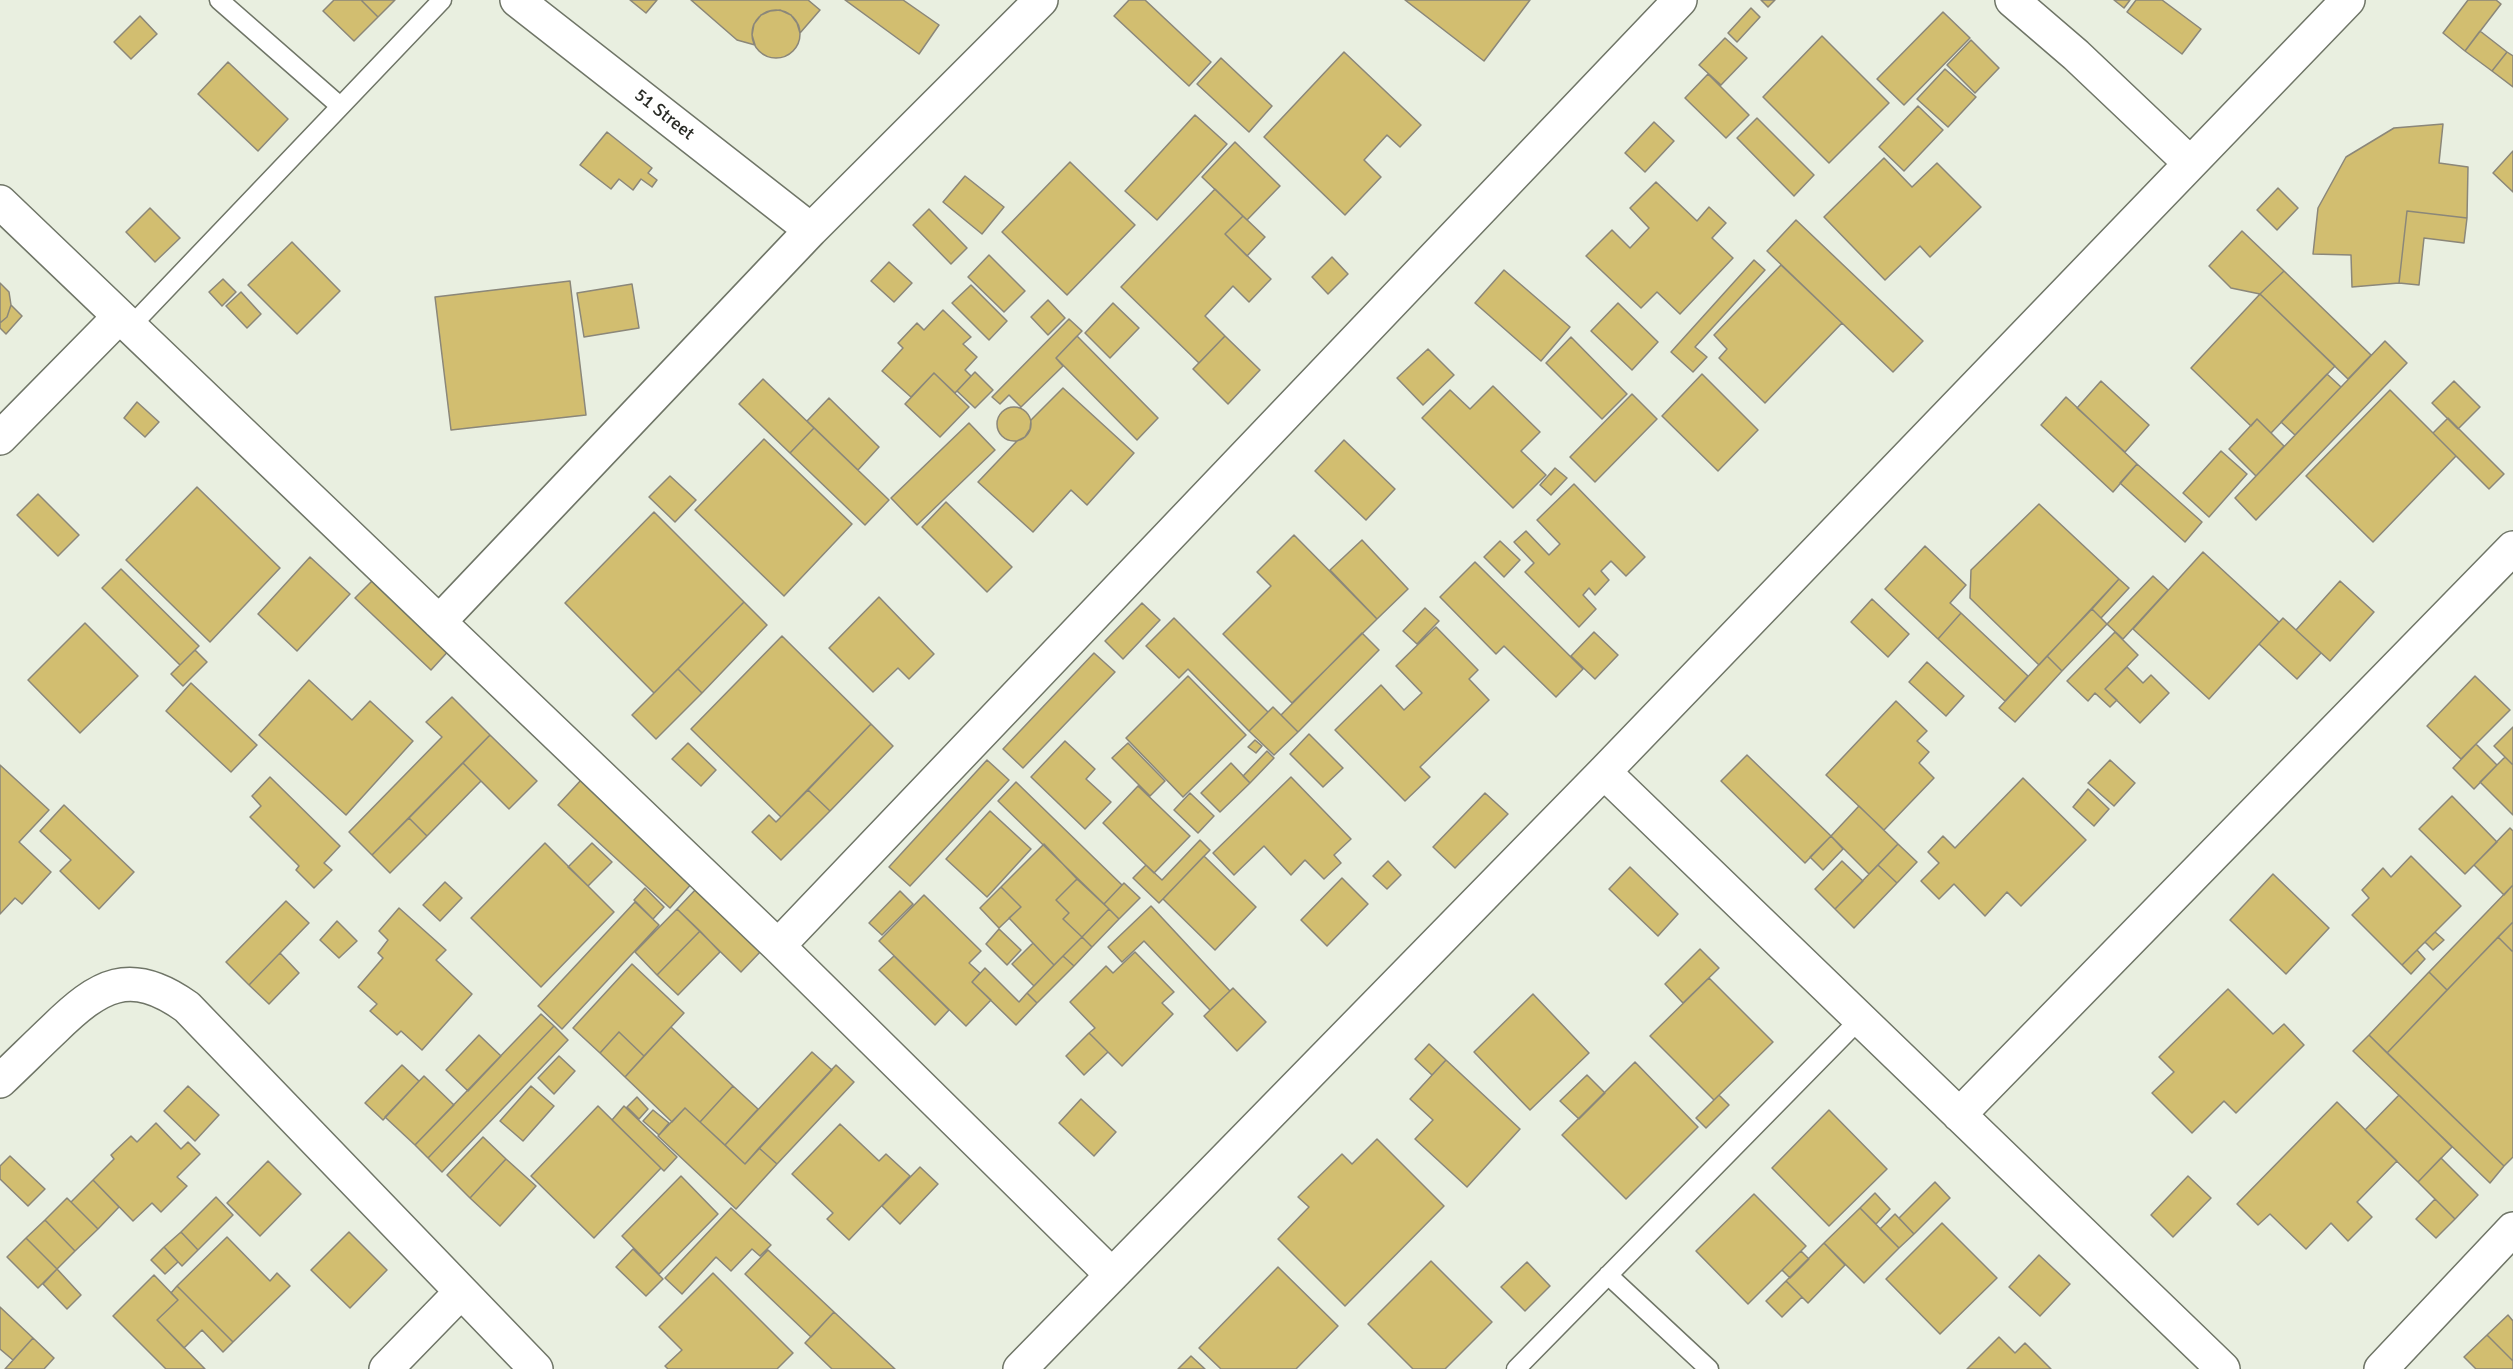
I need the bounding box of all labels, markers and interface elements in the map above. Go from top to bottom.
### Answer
street label: 51 Street [630,85,698,145]

